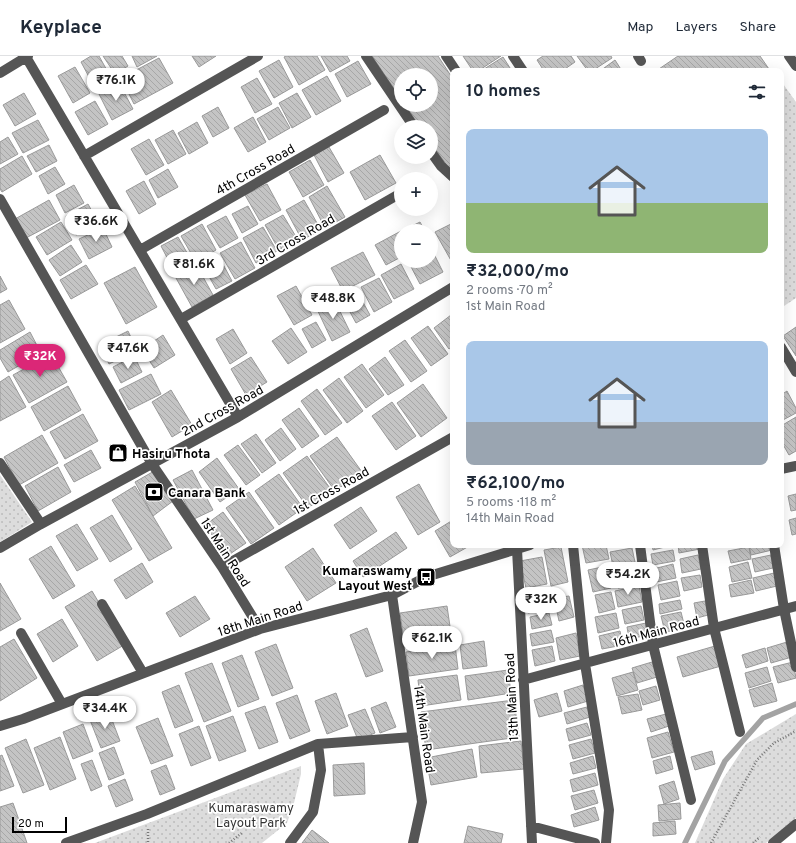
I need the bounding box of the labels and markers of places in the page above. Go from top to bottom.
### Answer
pin: ₹76.1K [83,68,149,102]
pin: ₹36.6K [63,209,129,243]
pin: ₹81.6K [161,252,227,286]
pin: ₹48.8K [300,286,366,320]
pin: ₹47.6K [95,336,161,370]
pin: ₹32K [16,344,64,378]
shop icon: Hasiru Thota [107,442,129,464]
place label: Hasiru Thota [132,447,210,463]
bank icon: Canara Bank [143,481,165,503]
place label: Canara Bank [168,486,246,502]
pin: ₹54.2K [595,562,661,596]
place label: Kumaraswamy Layout West [322,564,413,595]
bus stop icon: Kumaraswamy Layout West [415,566,437,588]
pin: ₹32K [517,587,565,621]
pin: ₹62.1K [399,626,465,660]
pin: ₹34.4K [72,696,138,730]

